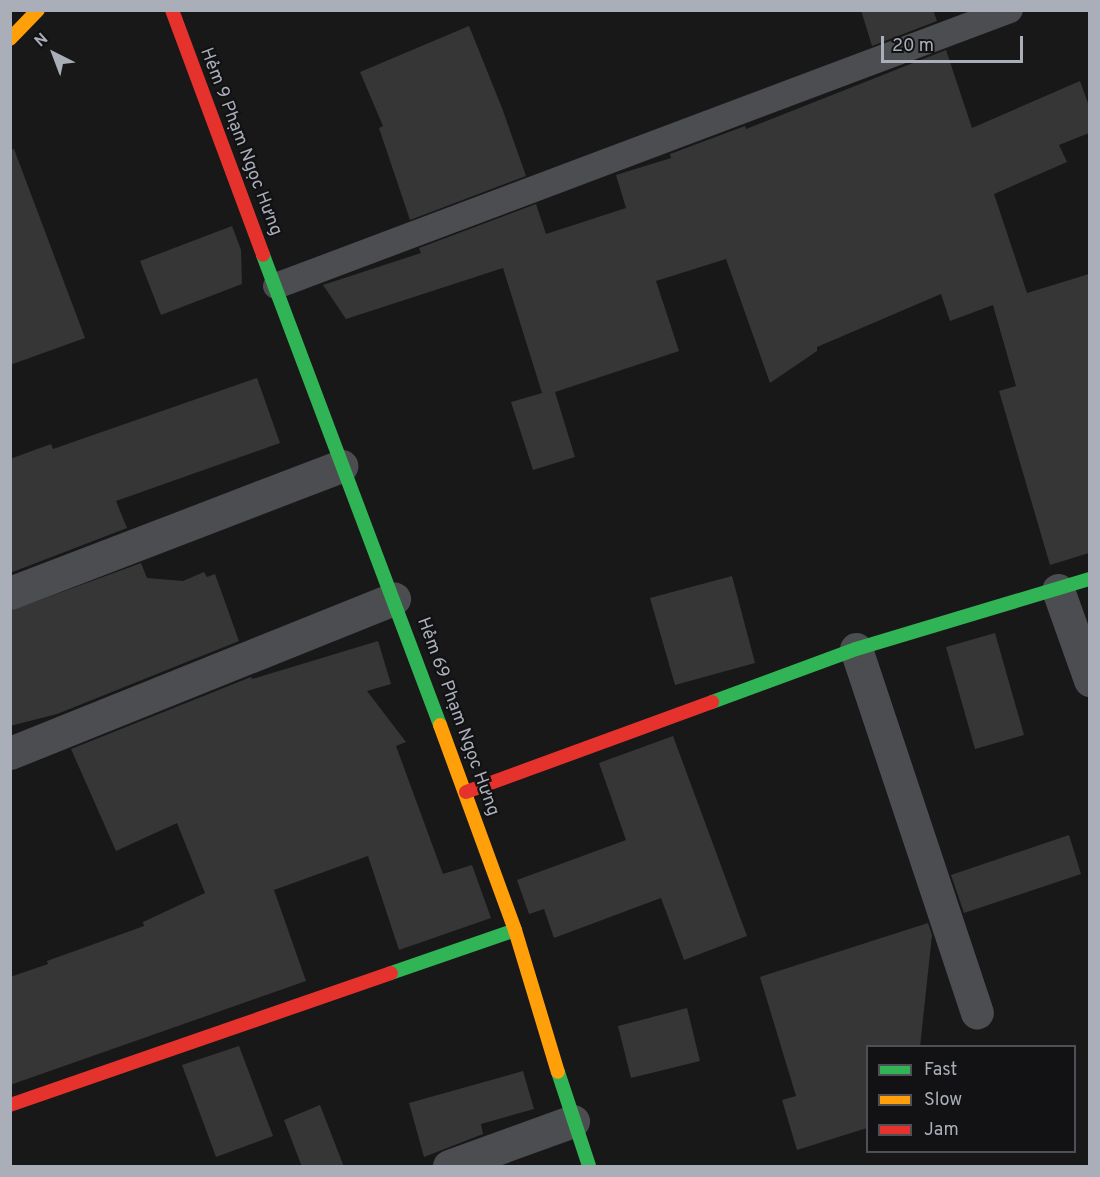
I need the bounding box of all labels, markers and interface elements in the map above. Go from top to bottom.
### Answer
north arrow [24,24,84,84]
scale bar [884,24,1026,62]
text: N [31,29,53,52]
text: 20 m [892,35,934,58]
street label: Hẻm 9 Phạm Ngọc Hưng [194,45,286,239]
street label: Hẻm 69 Phạm Ngọc Hưng [411,615,503,819]
legend [866,1045,1076,1153]
text: Fast [924,1059,957,1082]
text: Slow [924,1089,962,1112]
text: Jam [924,1119,959,1142]

